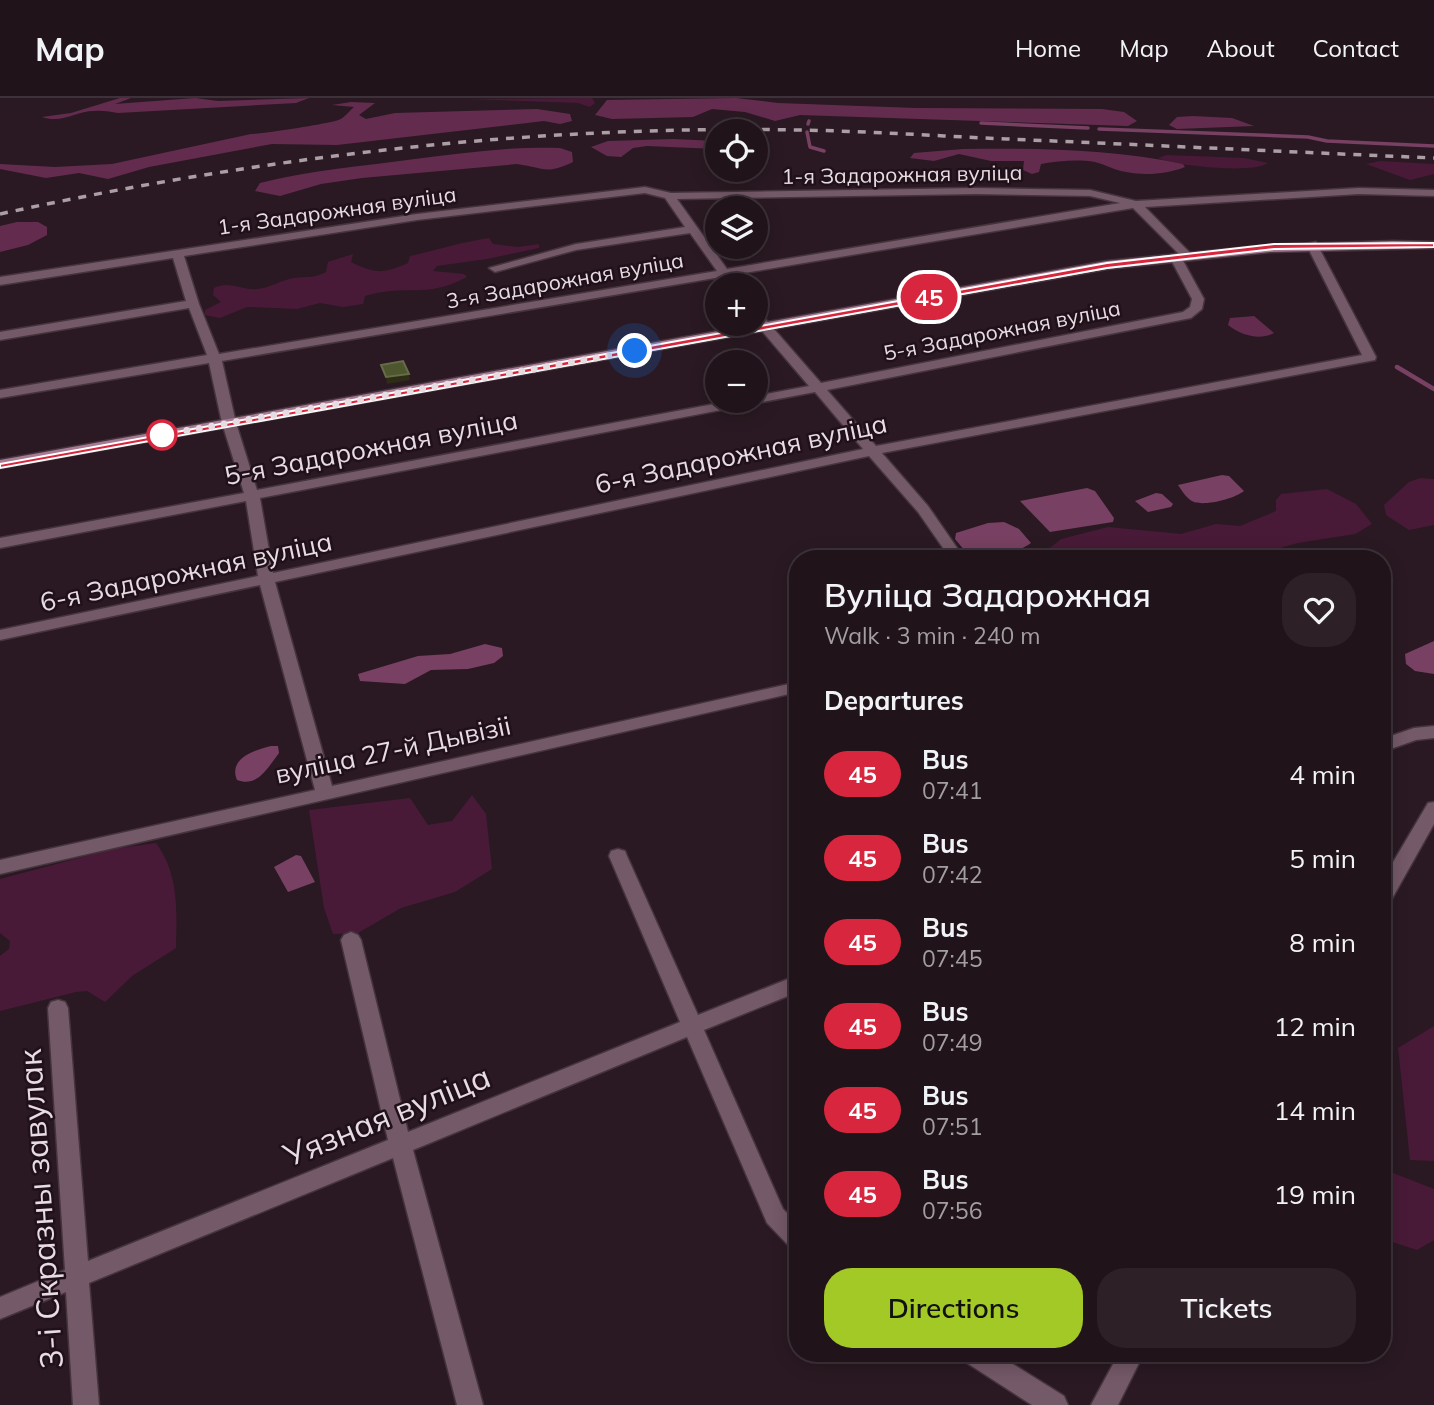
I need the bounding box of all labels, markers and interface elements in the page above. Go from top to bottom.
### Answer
text: Map [35,28,105,69]
text: Home [1015,33,1081,63]
text: Map [1119,33,1169,63]
text: About [1207,33,1275,63]
text: Contact [1313,33,1399,63]
map controls [705,119,768,413]
button: locate [705,119,768,182]
street label: 1-я Задарожная вуліца [781,159,1023,189]
street label: 1-я Задарожная вуліца [216,180,458,240]
button: layers [705,196,768,259]
street label: 3-я Задарожная вуліца [444,246,686,314]
button: + [705,273,768,336]
line badge: 45 [898,274,960,320]
text: 45 [915,282,943,312]
street label: 5-я Задарожная вуліца [881,294,1122,366]
your location [617,333,652,368]
button: − [705,350,768,413]
street label: 5-я Задарожная вуліца [221,403,520,492]
street label: 6-я Задарожная вуліца [592,406,890,501]
unlabelled marker [147,420,177,450]
street label: 6-я Задарожная вуліца [37,524,335,619]
button: heart [1282,573,1356,647]
text: Вуліца Задарожная [824,574,1151,615]
text: Walk · 3 min · 240 m [824,621,1041,650]
text: Departures [824,684,964,717]
street label: вуліца 27-й Дывізіі [272,708,514,791]
text: Bus [922,743,968,776]
text: 4 min [1289,758,1356,791]
text: 45 [848,759,877,789]
text: 07:41 [922,776,982,805]
text: Bus [922,827,968,860]
text: 5 min [1289,842,1356,875]
text: 45 [848,843,877,873]
text: 07:42 [922,860,982,889]
text: Bus [922,911,968,944]
text: 8 min [1289,926,1356,959]
text: 45 [848,927,877,957]
text: 07:45 [922,944,982,973]
text: Bus [922,995,968,1028]
text: 12 min [1274,1010,1356,1043]
text: 45 [848,1011,877,1041]
text: 07:49 [922,1028,982,1057]
street label: 3-і Скразны завулак [9,1047,71,1370]
street label: Уязная вуліца [276,1055,496,1175]
text: Bus [922,1079,968,1112]
text: 14 min [1274,1094,1356,1127]
text: 45 [848,1095,877,1125]
text: 07:51 [922,1112,982,1141]
text: Bus [922,1163,968,1196]
text: 19 min [1274,1178,1356,1211]
text: 45 [848,1179,877,1209]
text: 07:56 [922,1196,982,1225]
button: Directions [824,1268,1083,1348]
button: Tickets [1097,1268,1356,1348]

